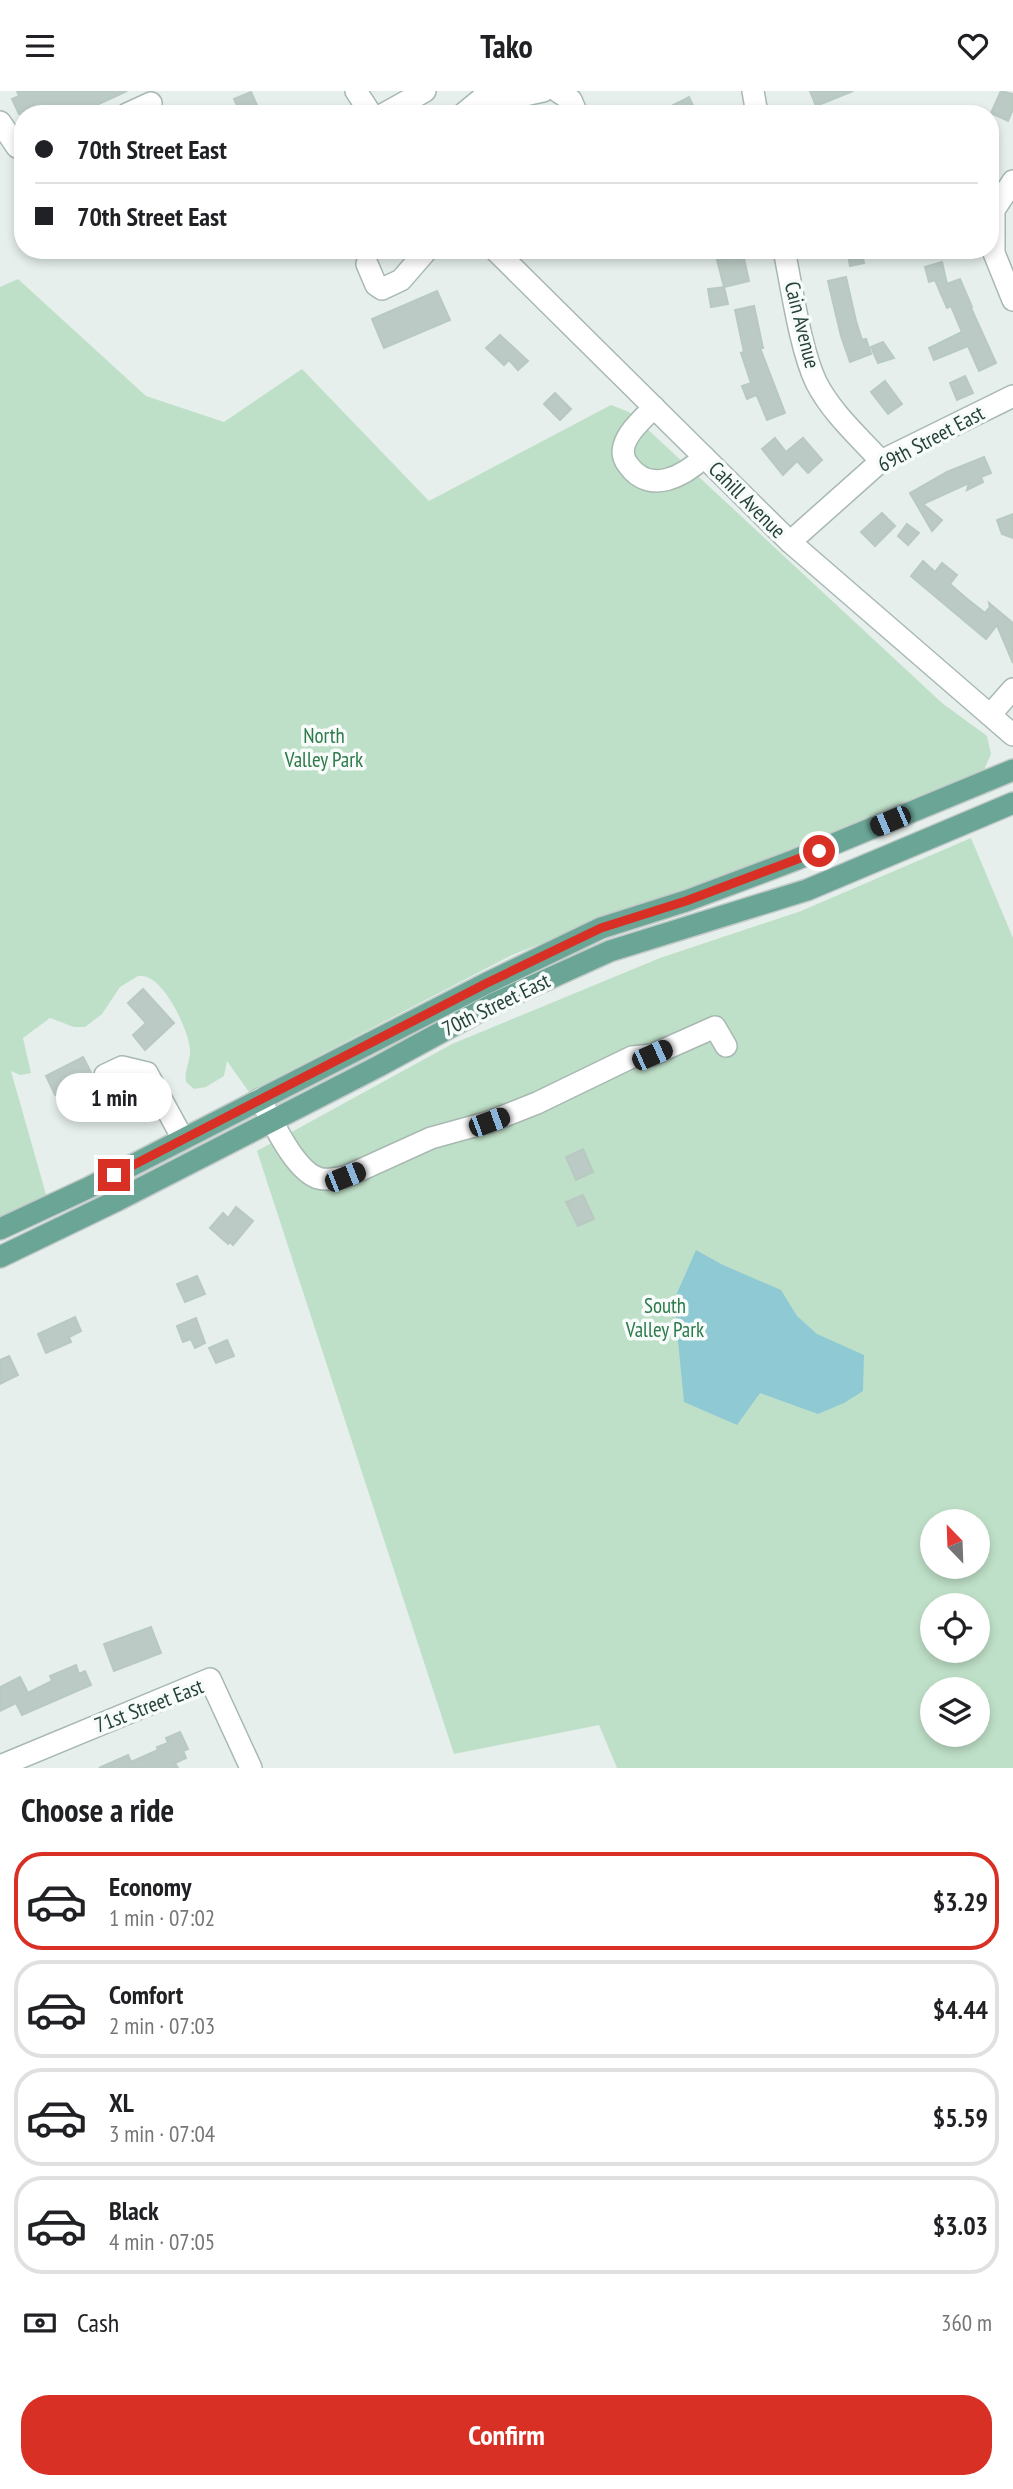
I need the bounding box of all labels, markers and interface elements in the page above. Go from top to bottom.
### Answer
text: Tako [480,25,533,67]
icon: menu [21,27,59,65]
icon: heart [954,27,992,65]
text: 70th Street East [77,133,227,166]
text: 70th Street East [77,200,227,233]
street label: Cain Avenue [779,279,826,371]
street label: 69th Street East [873,399,989,478]
street label: Cahill Avenue [703,455,792,544]
park label: North Valley Park [284,722,363,773]
car [867,803,914,839]
route start [803,835,835,867]
street label: 70th Street East [437,967,554,1042]
car [629,1037,676,1073]
callout: 1 min [56,1073,172,1123]
text: 1 min [91,1083,137,1112]
car [466,1105,513,1139]
route end [98,1159,130,1191]
car [322,1159,369,1195]
park label: South Valley Park [625,1292,704,1343]
north arrow [920,1509,990,1579]
map controls [920,1509,990,1747]
button: locate [920,1593,990,1663]
street label: 71st Street East [91,1672,207,1739]
button: layers [920,1677,990,1747]
text: Choose a ride [21,1789,174,1831]
icon: car [25,1870,88,1933]
text: Economy [109,1870,191,1903]
text: $3.29 [933,1885,988,1918]
text: 1 min · 07:02 [109,1903,215,1932]
icon: car [25,1978,88,2041]
text: Comfort [109,1978,183,2011]
text: $4.44 [933,1993,988,2026]
text: 2 min · 07:03 [109,2011,215,2040]
icon: car [25,2086,88,2149]
text: XL [109,2086,134,2119]
text: $5.59 [933,2101,988,2134]
text: 3 min · 07:04 [109,2119,215,2148]
icon: car [25,2194,88,2257]
text: Black [109,2194,159,2227]
text: $3.03 [933,2209,988,2242]
text: 4 min · 07:05 [109,2227,215,2256]
icon: cash [21,2304,59,2342]
text: Cash [77,2306,119,2339]
text: 360 m [941,2308,992,2337]
button: Confirm [21,2395,992,2475]

